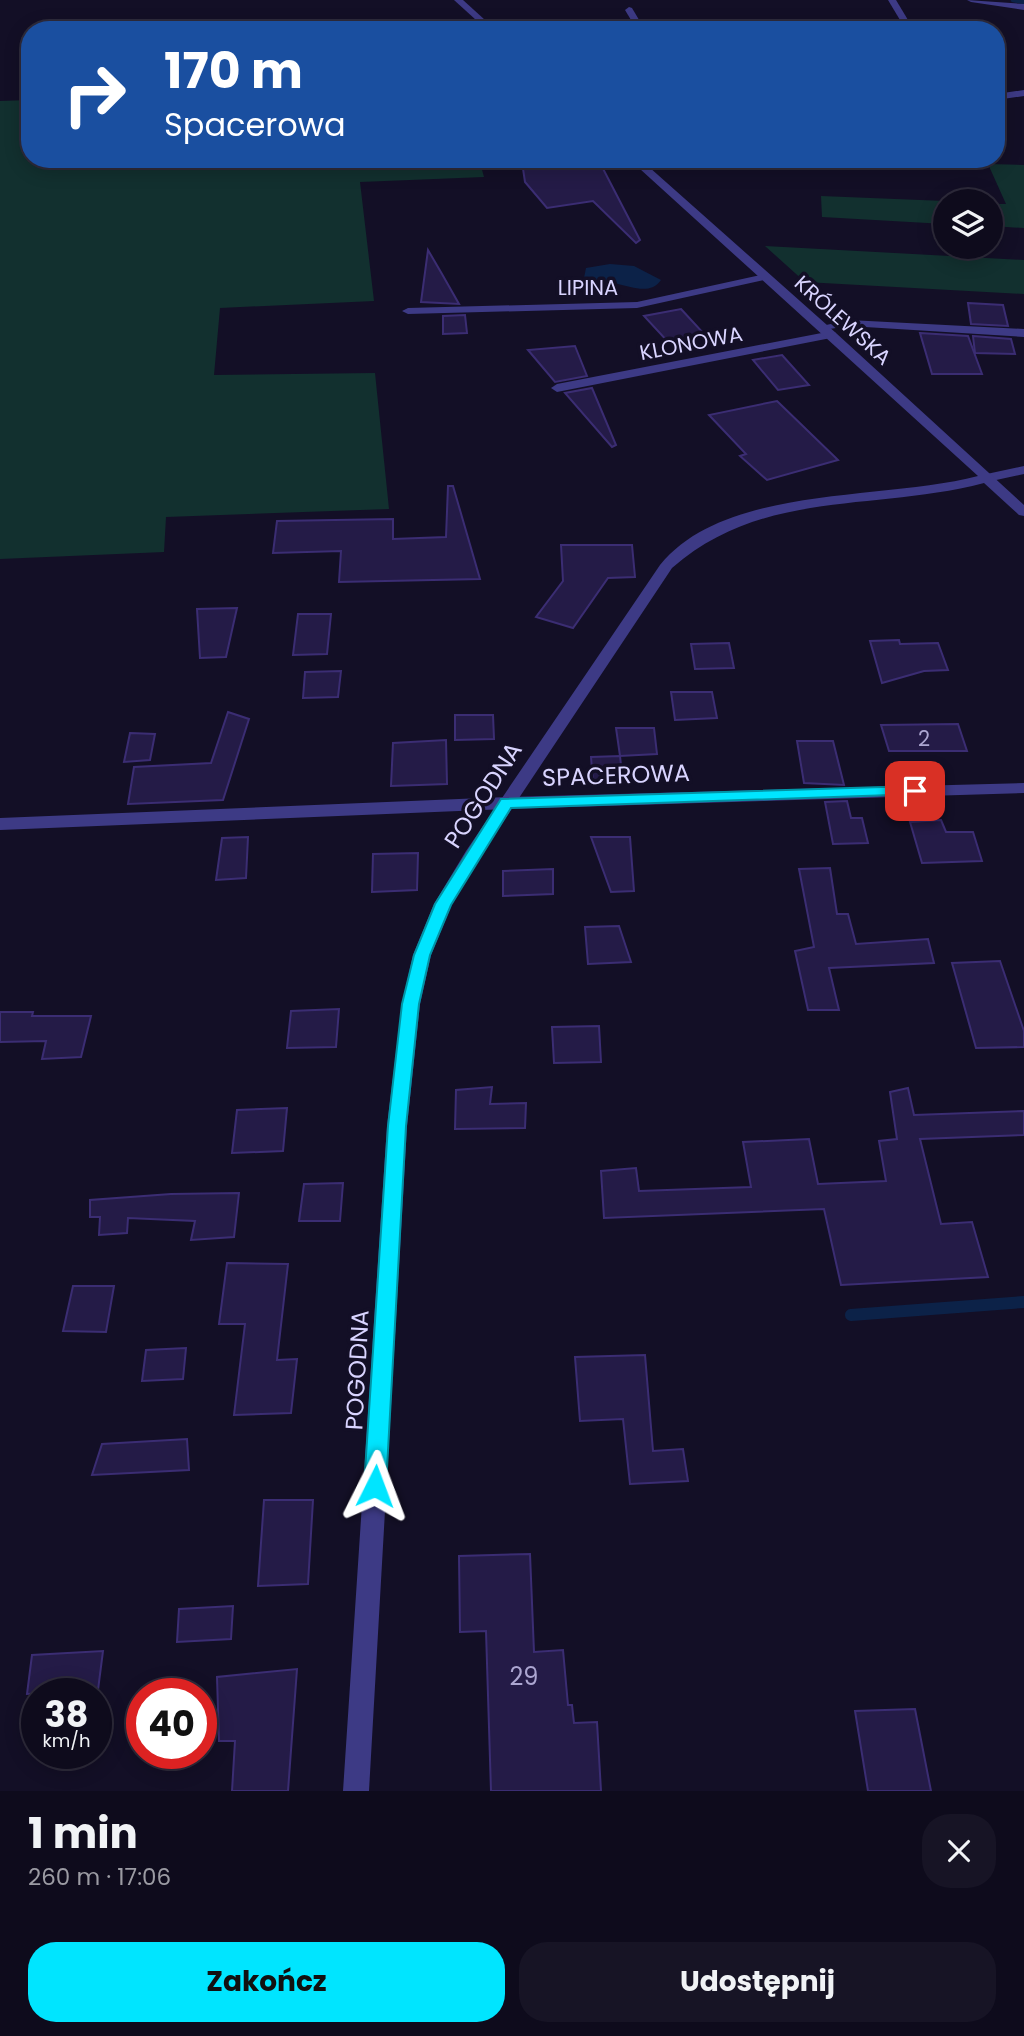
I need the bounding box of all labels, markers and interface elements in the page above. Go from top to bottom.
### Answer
text: 170 m [164,37,303,105]
icon: right [49,49,140,140]
text: Spacerowa [164,102,346,147]
map controls [933,189,1003,259]
button: layers [933,189,1003,259]
street label: KRÓLEWSKA [788,269,898,371]
street label: LIPINA [558,273,618,302]
street label: KLONOWA [637,319,745,367]
house number: 2 [918,724,930,753]
street label: POGODNA [436,736,530,854]
street label: SPACEROWA [541,756,691,794]
pin [885,761,945,821]
icon: arrive [896,772,934,810]
street label: POGODNA [337,1309,377,1431]
position arrow [338,1449,412,1523]
house number: 29 [510,1660,538,1693]
speed limit sign: 40 [126,1678,217,1769]
text: 38 [45,1690,88,1739]
text: km/h [43,1728,90,1753]
text: 1 min [28,1804,138,1863]
button: close [922,1814,996,1888]
text: 260 m · 17:06 [28,1861,171,1893]
button: Zakończ [28,1942,505,2022]
button: Udostępnij [519,1942,996,2022]

